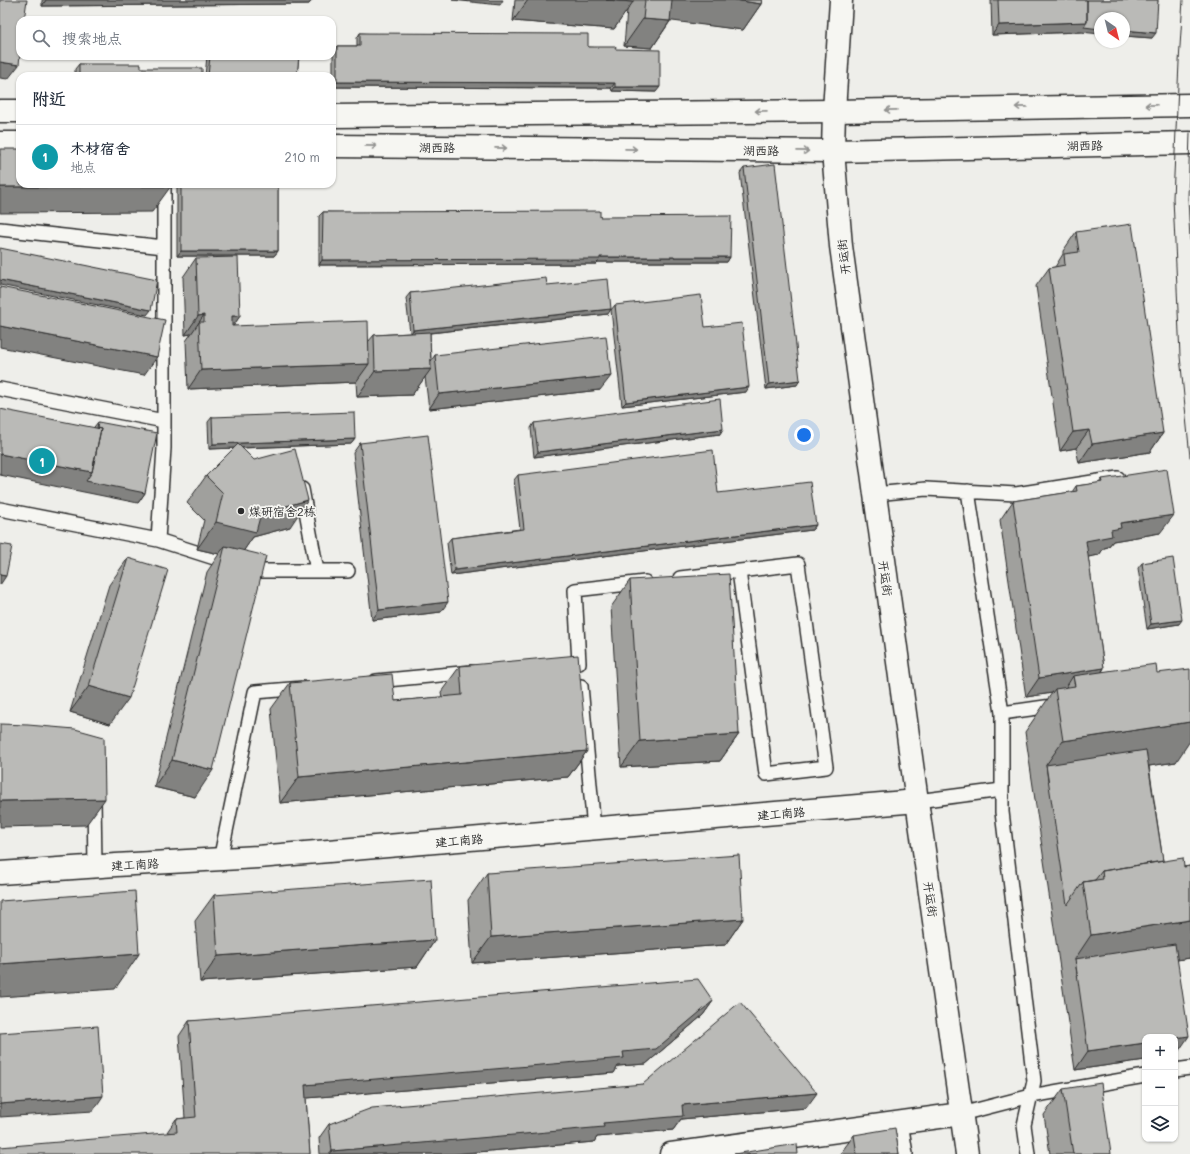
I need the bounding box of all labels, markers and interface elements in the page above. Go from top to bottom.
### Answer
north arrow [1094,12,1130,48]
search box [16,16,336,60]
icon: search [30,27,52,49]
text: 搜索地点 [62,28,122,48]
text: 附近 [32,87,66,109]
one-way arrow [1145,101,1158,109]
one-way arrow [1015,104,1028,111]
one-way arrow [885,106,898,114]
one-way arrow [755,107,768,115]
street label: 湖西路 [1067,137,1103,153]
text: 木材宿舍 [70,138,130,158]
street label: 湖西路 [419,139,455,155]
street label: 湖西路 [743,142,779,158]
one-way arrow [364,143,377,150]
one-way arrow [494,144,507,152]
one-way arrow [624,145,637,153]
one-way arrow [796,147,809,155]
text: 1 [42,148,48,165]
text: 210 m [284,148,320,165]
text: 地点 [70,158,96,175]
street label: 开运街 [833,238,853,276]
your location [794,425,814,445]
pin: 1 [29,446,55,476]
place label: 煤研宿舍2栋 [249,503,316,519]
marker: 煤研宿舍2栋 [236,506,246,516]
street label: 开运街 [876,559,896,597]
street label: 建工南路 [756,803,806,823]
street label: 建工南路 [434,830,484,850]
street label: 建工南路 [111,855,159,873]
street label: 开运街 [921,880,941,918]
map controls [1142,1034,1178,1142]
button: + [1142,1034,1178,1070]
button: − [1142,1070,1178,1106]
button: layers [1142,1106,1178,1142]

